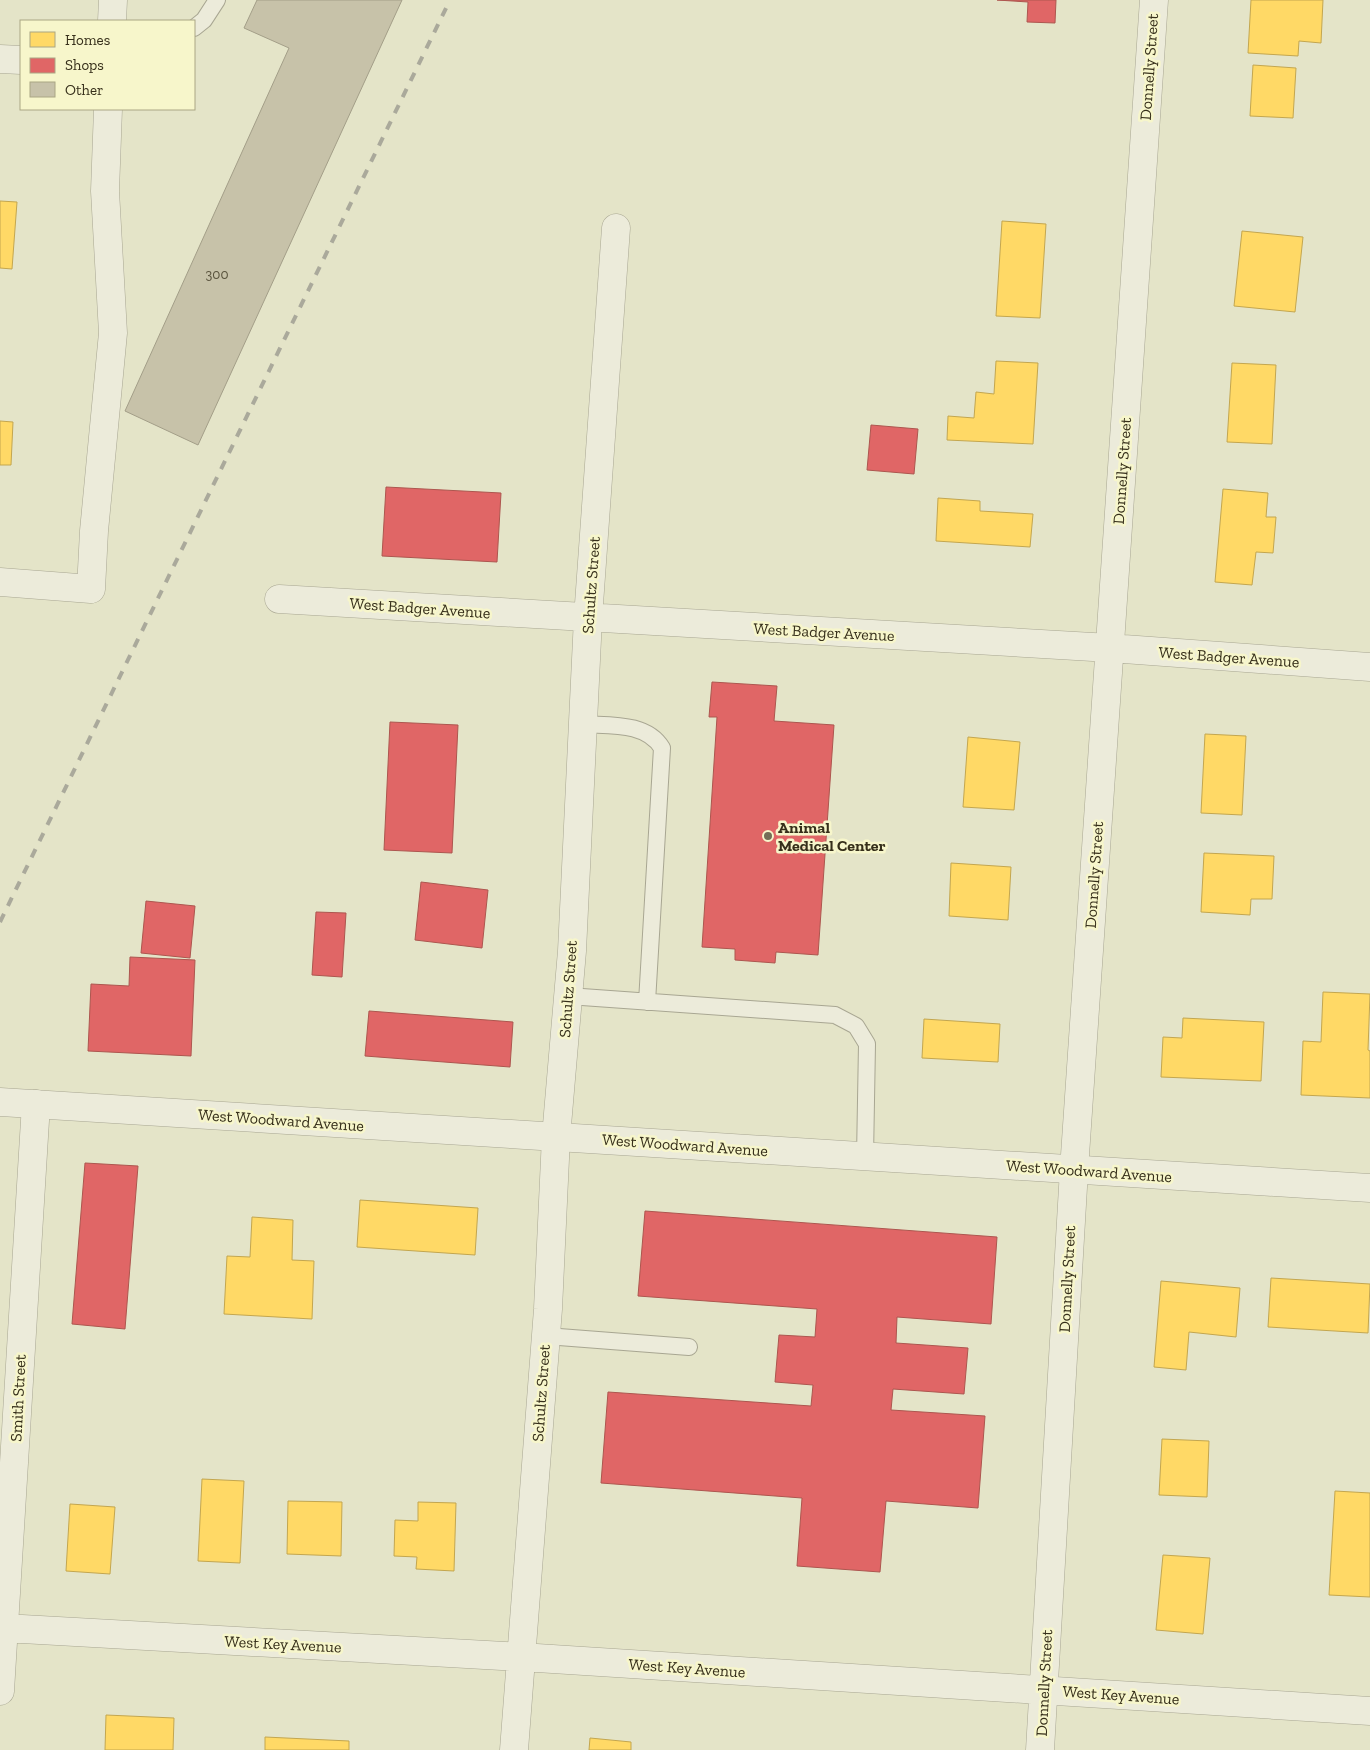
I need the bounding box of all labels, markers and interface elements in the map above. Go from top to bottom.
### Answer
street label: Donnelly Street [1136,13,1162,121]
legend [20,20,195,110]
text: Homes [65,31,110,49]
text: Shops [65,56,104,74]
text: Other [65,81,103,99]
house number: 300 [206,266,228,283]
street label: Donnelly Street [1109,417,1135,525]
street label: Schultz Street [578,536,604,634]
street label: West Badger Avenue [349,594,491,622]
street label: West Badger Avenue [753,619,895,645]
street label: West Badger Avenue [1158,643,1300,671]
place label: Animal Medical Center [778,818,886,855]
street label: Donnelly Street [1081,821,1107,929]
marker: Animal Medical Center [762,830,774,842]
street label: Schultz Street [555,940,581,1038]
street label: West Woodward Avenue [197,1105,365,1135]
street label: West Woodward Avenue [601,1130,769,1160]
street label: West Woodward Avenue [1005,1156,1173,1186]
street label: Donnelly Street [1055,1225,1079,1333]
street label: Schultz Street [528,1344,554,1442]
street label: Smith Street [6,1354,30,1442]
street label: Donnelly Street [1032,1629,1056,1737]
street label: West Key Avenue [224,1631,342,1657]
street label: West Key Avenue [628,1654,746,1682]
street label: West Key Avenue [1062,1681,1180,1709]

